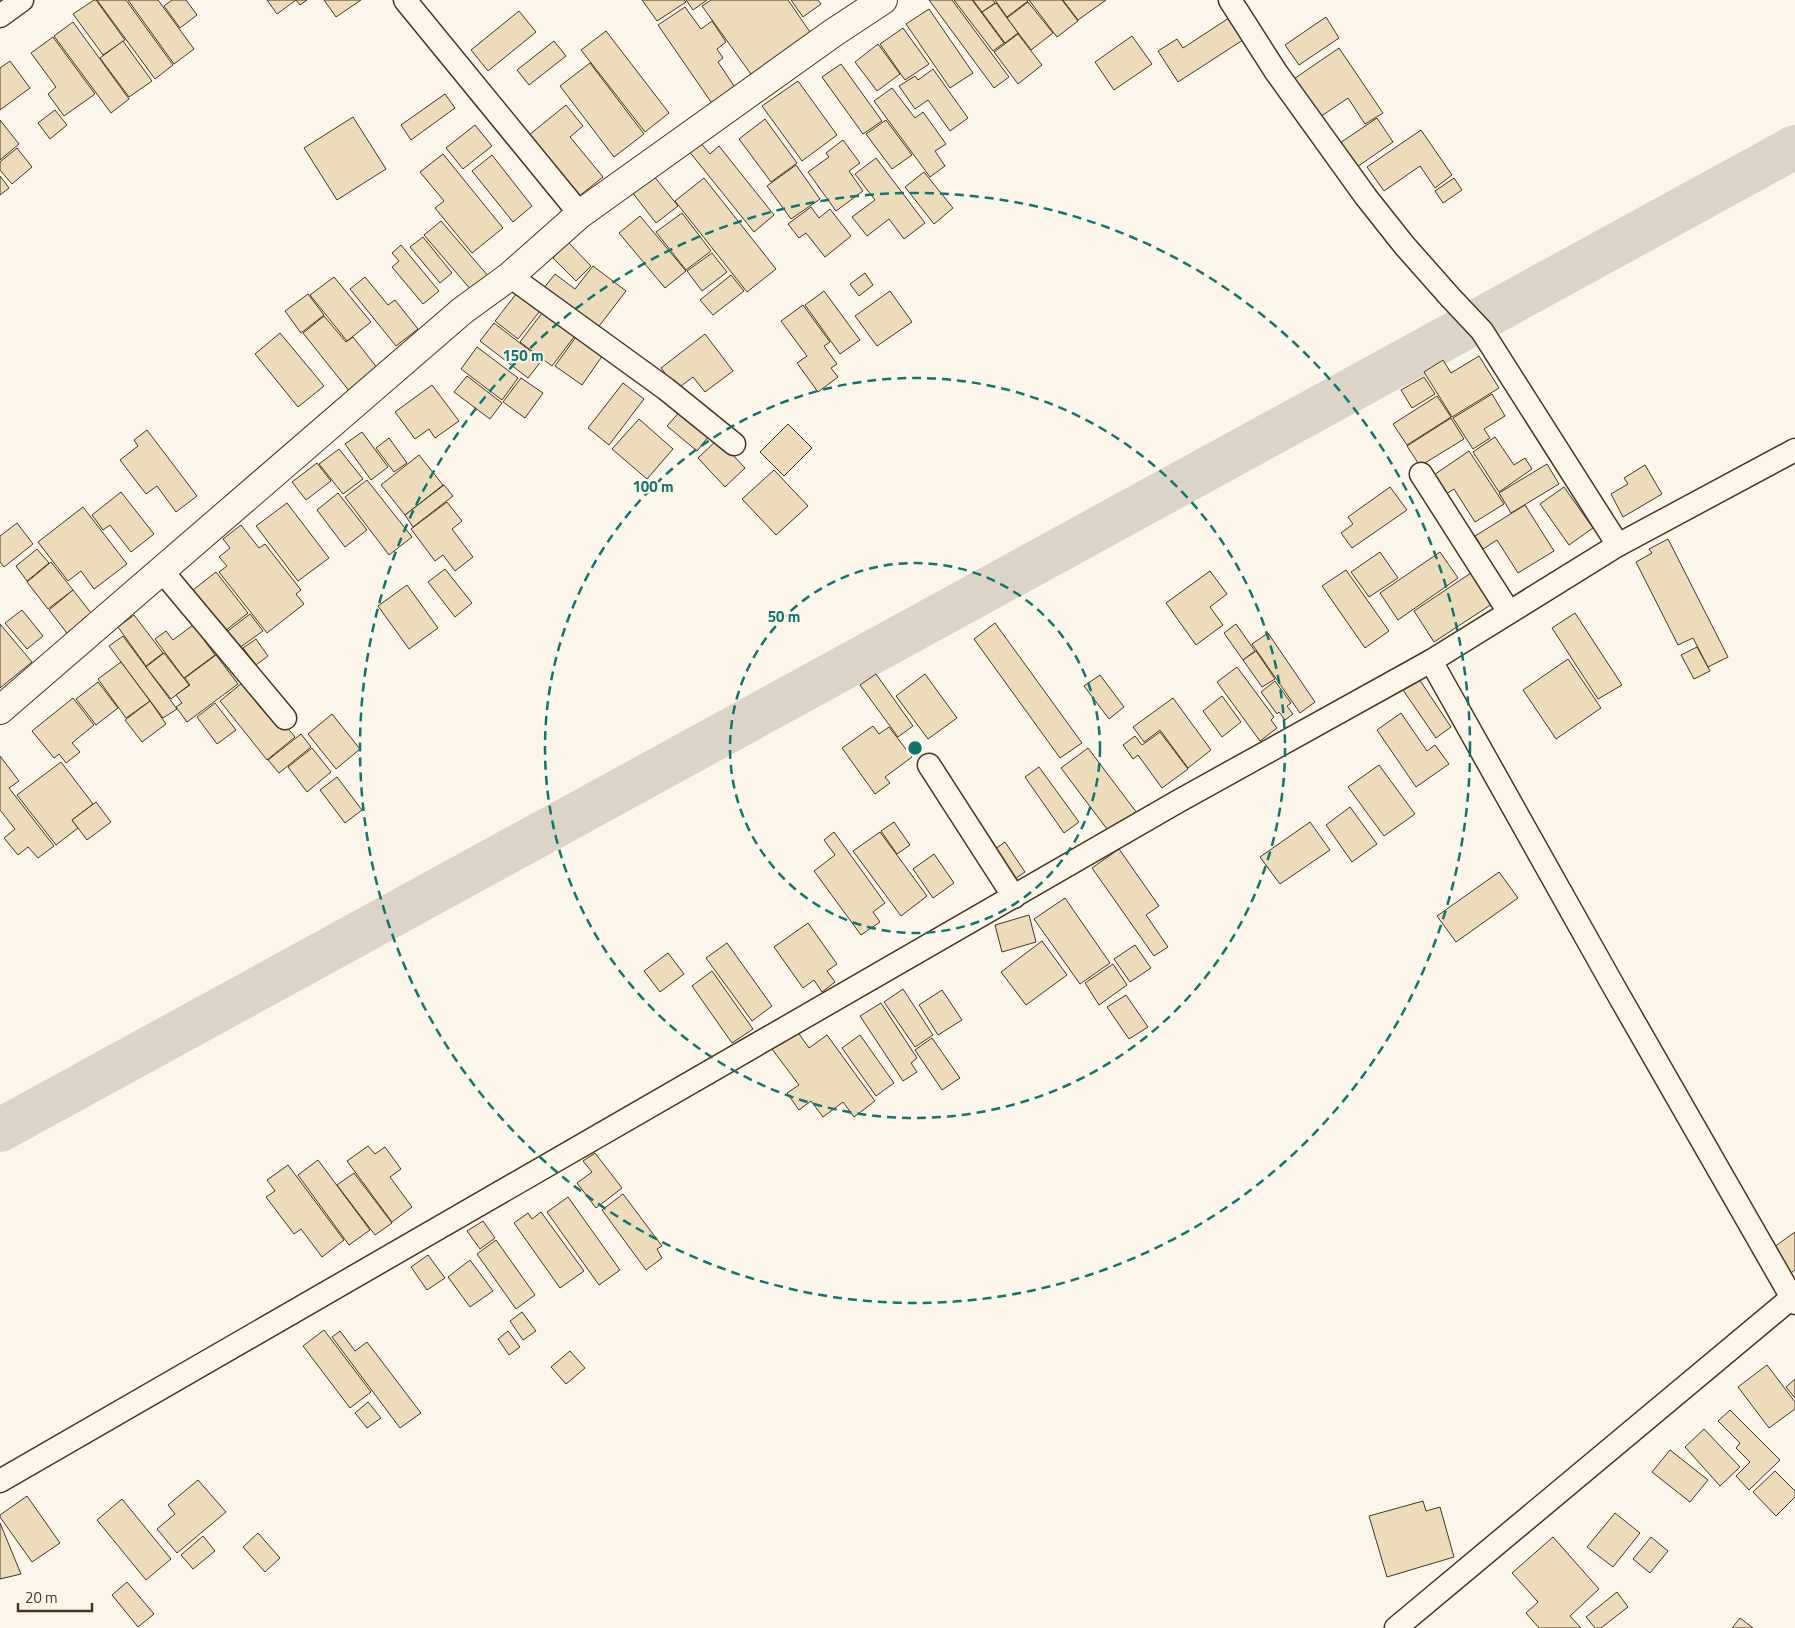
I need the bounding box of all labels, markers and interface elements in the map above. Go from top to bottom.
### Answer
text: 150 m [502,344,544,367]
text: 100 m [632,475,674,498]
text: 50 m [768,605,800,628]
centre of rings [906,739,924,757]
scale bar [18,1580,91,1612]
text: 20 m [25,1586,58,1609]

